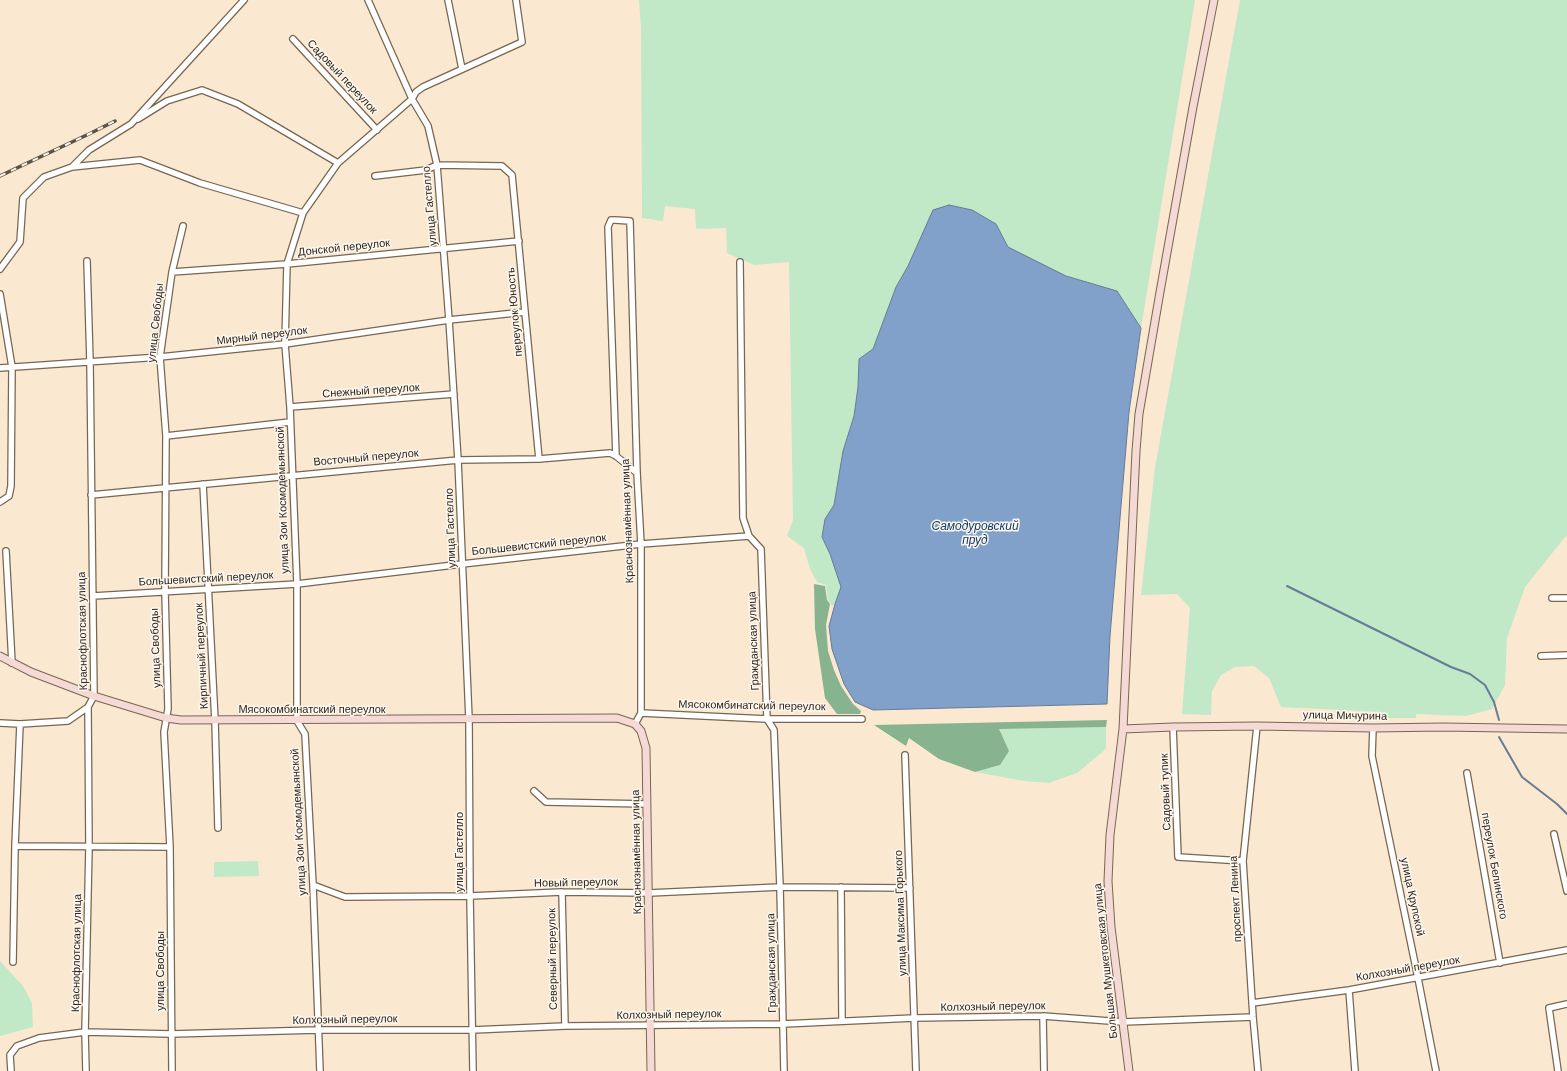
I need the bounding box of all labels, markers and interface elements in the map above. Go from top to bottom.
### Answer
street label: Садовый переулок [304,37,380,117]
street label: улица Гастелло [420,166,440,246]
street label: Донской переулок [297,237,391,259]
street label: переулок Юность [505,267,525,357]
street label: улица Свободы [145,283,167,363]
street label: Мирный переулок [216,324,308,348]
street label: Снежный переулок [322,381,420,401]
street label: улица Зои Космодемьянской [274,426,292,574]
street label: Восточный переулок [313,447,419,469]
street label: Краснознамённая улица [619,458,637,584]
street label: улица Гастелло [443,488,459,568]
water label: Самодуровский пруд [931,520,1019,548]
street label: Большевистский переулок [471,531,607,559]
street label: Большевистский переулок [138,569,274,589]
street label: Краснофлотская улица [75,572,91,690]
street label: Гражданская улица [746,591,762,691]
street label: Кирпичный переулок [193,602,211,710]
street label: улица Свободы [148,608,164,688]
street label: Мясокомбинатский переулок [678,698,826,714]
street label: Мясокомбинатский переулок [238,703,386,717]
street label: улица Мичурина [1303,709,1387,723]
street label: улица Зои Космодемьянской [289,748,309,896]
street label: Садовый тупик [1158,753,1174,831]
street label: Краснознамённая улица [629,790,645,914]
street label: улица Гастелло [453,812,467,892]
street label: переулок Белинского [1478,812,1510,920]
street label: улица Максима Горького [892,850,910,976]
street label: проспект Ленина [1227,855,1245,943]
street label: улица Крупской [1397,857,1427,937]
street label: Новый переулок [534,876,618,890]
street label: Большая Мушкетовская улица [1091,883,1121,1039]
street label: Краснофлотская улица [69,894,85,1012]
street label: Северный переулок [546,908,560,1010]
street label: Гражданская улица [765,913,779,1013]
street label: улица Свободы [154,931,168,1011]
street label: Колхозный переулок [1355,953,1461,985]
street label: Колхозный переулок [940,999,1046,1015]
street label: Колхозный переулок [616,1007,722,1023]
street label: Колхозный переулок [292,1012,398,1028]

